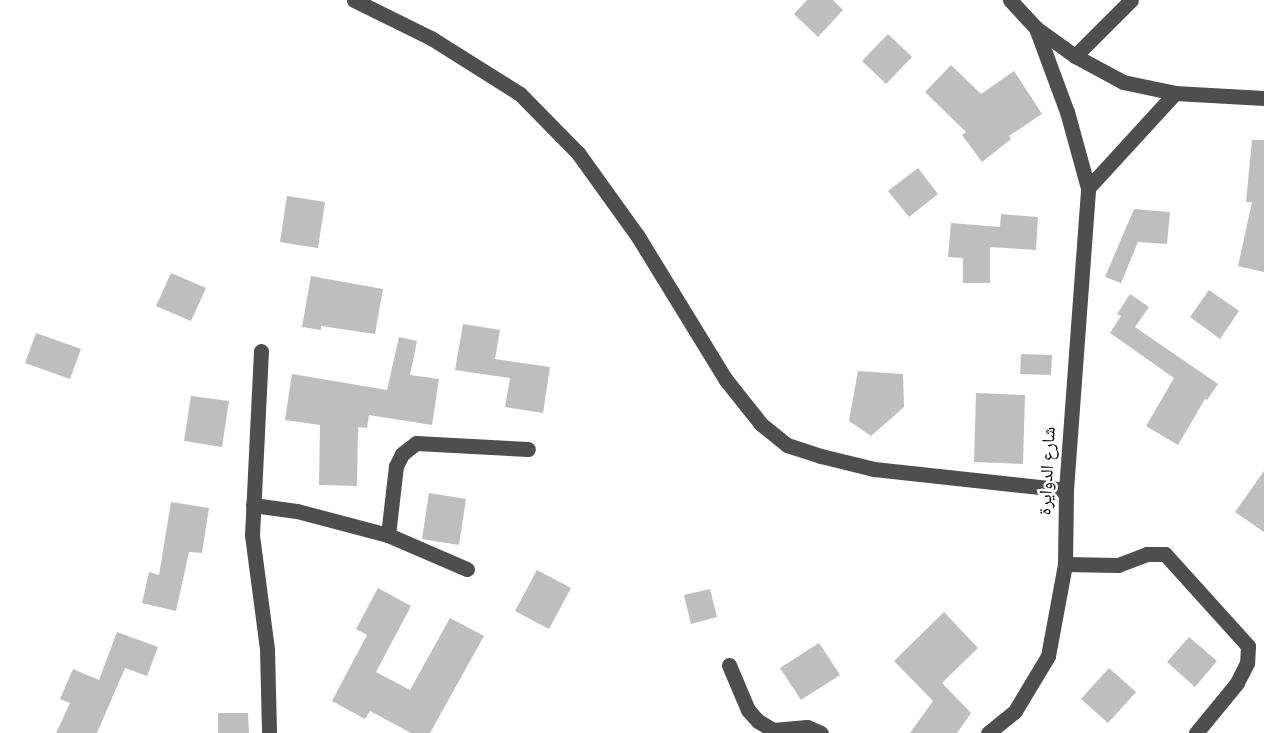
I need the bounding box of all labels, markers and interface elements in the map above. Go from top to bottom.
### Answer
street label: شارع الدوايرة [1036,426,1062,516]

